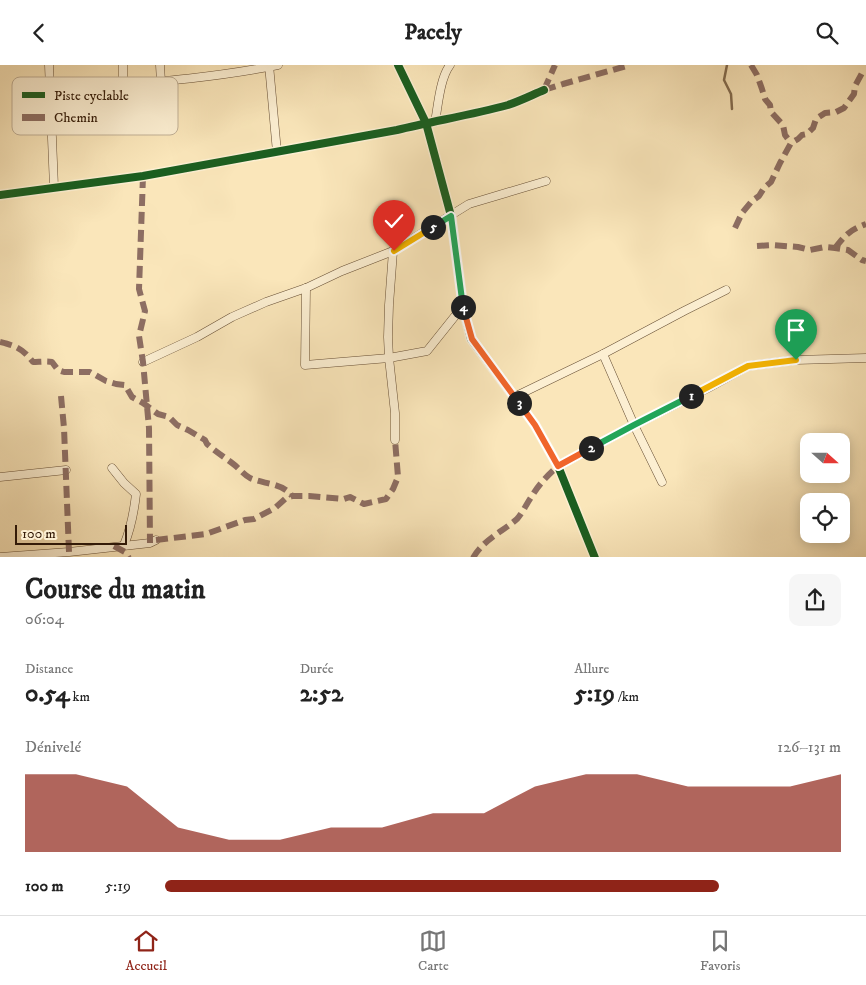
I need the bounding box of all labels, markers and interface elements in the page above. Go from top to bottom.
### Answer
icon: back [25,19,53,47]
text: Pacely [404,19,462,46]
icon: search [813,19,841,47]
legend [12,77,178,135]
text: Piste cyclable [54,87,129,105]
text: Chemin [54,109,99,127]
pin [373,200,415,251]
icon: check [380,207,408,235]
pin: 5 [420,215,446,239]
text: 5 [430,218,437,236]
pin: 4 [450,295,476,319]
text: 4 [459,298,468,316]
pin [775,309,817,360]
icon: arrive [782,316,810,344]
pin: 1 [678,383,704,409]
text: 1 [689,387,694,405]
pin: 3 [506,391,532,415]
text: 3 [517,394,522,412]
north arrow [800,433,850,483]
map controls [800,433,850,543]
pin: 2 [578,435,604,461]
text: 2 [588,439,595,457]
button: locate [800,493,850,543]
scale bar [15,523,128,546]
text: 100 m [22,525,56,543]
text: Course du matin [25,572,205,607]
button: share [789,574,841,626]
text: 06:04 [25,609,64,629]
text: Distance [25,660,73,678]
text: Durée [300,660,334,678]
text: Allure [574,660,609,678]
text: 0.54 [25,678,70,709]
text: 2:52 [300,678,343,709]
text: 5:19 [574,678,615,709]
text: km [70,688,90,706]
text: /km [615,688,639,706]
text: Dénivelé [25,737,81,757]
text: 126–131 m [777,737,841,757]
text: 100 m [25,876,64,896]
text: 5:19 [105,876,131,896]
tab: Accueil [126,927,167,975]
tab: Carte [418,927,449,975]
tab: Favoris [700,927,740,975]

